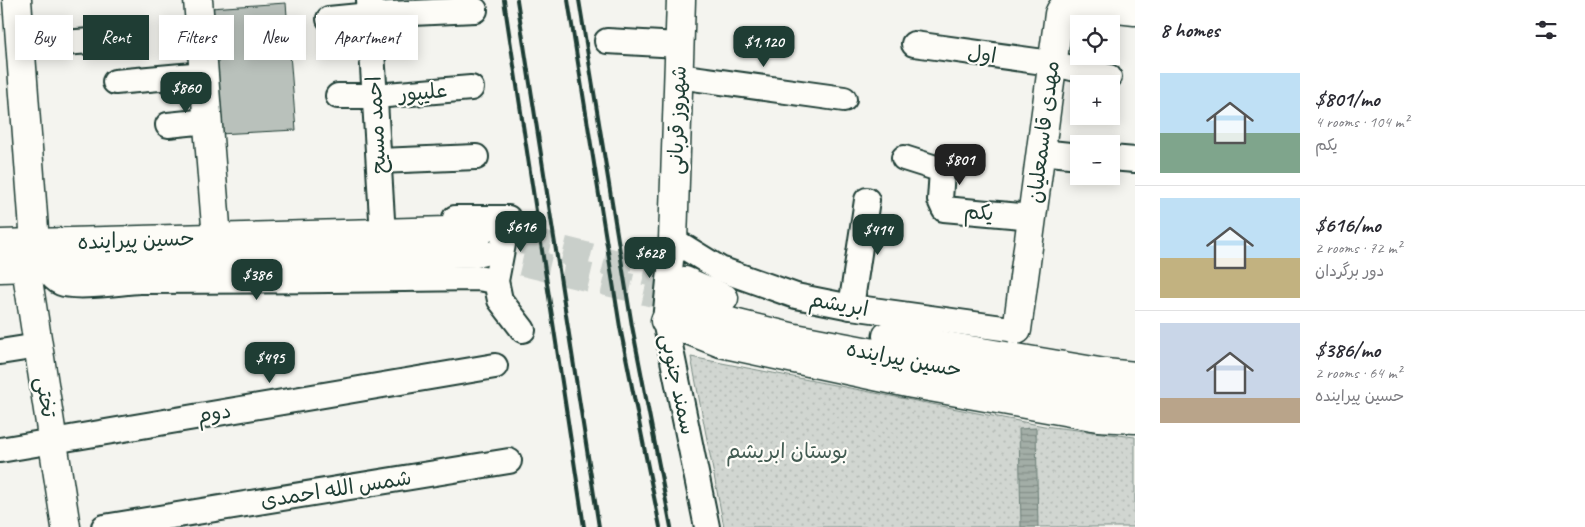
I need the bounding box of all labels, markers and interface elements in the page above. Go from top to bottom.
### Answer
chip: Buy [15,15,73,60]
chip: Rent [83,15,149,60]
chip: Filters [159,15,234,60]
chip: New [244,15,306,60]
chip: Apartment [316,15,418,60]
map controls [1070,15,1120,185]
button: locate [1070,15,1120,65]
icon: filters [1532,16,1560,44]
text: 8 homes [1160,17,1219,43]
pin: $1,120 [723,26,805,68]
text: $1,120 [744,32,784,52]
street label: اول [966,39,998,69]
street label: مهدی قاسمعلیان [1021,59,1065,205]
street label: شهروز قربانی [662,65,693,175]
pin: $860 [156,72,216,114]
street label: احمد مسیح [360,75,393,175]
button: + [1070,75,1120,125]
street label: علیپور [396,77,448,107]
text: $860 [171,78,201,98]
text: $801/mo [1315,86,1380,112]
icon: home [1200,93,1260,153]
text: 4 rooms · 104 m² [1315,112,1409,132]
button: − [1070,135,1120,185]
text: یکم [1315,135,1338,155]
pin: $801 [930,144,990,186]
text: $801 [946,150,974,170]
street label: یکم [963,198,995,229]
pin: $616 [491,210,551,253]
text: $616/mo [1315,212,1381,238]
pin: $414 [848,214,908,256]
text: $616 [506,217,536,237]
icon: home [1200,218,1260,278]
text: $414 [864,220,892,240]
street label: حسین پیراینده [77,225,195,255]
pin: $628 [620,236,680,279]
text: 2 rooms · 72 m² [1315,238,1401,258]
text: $628 [635,243,665,263]
pin: $386 [227,258,287,301]
text: دور برگردان [1315,261,1384,281]
text: $386 [242,265,272,285]
street label: ابریشم [807,286,871,325]
street label: سمند جنوبی [654,331,701,437]
street label: حسین پیراینده [844,335,964,383]
text: $386/mo [1315,337,1380,363]
pin: $495 [240,342,300,384]
icon: home [1200,343,1260,403]
text: $495 [256,348,284,368]
text: 2 rooms · 64 m² [1315,363,1401,383]
street label: تختی [29,375,62,420]
text: حسین پیراینده [1315,386,1404,406]
street label: دوم [195,397,234,432]
park label: بوستان ابریشم [726,438,848,467]
street label: شمس الله احمدی [259,464,413,514]

